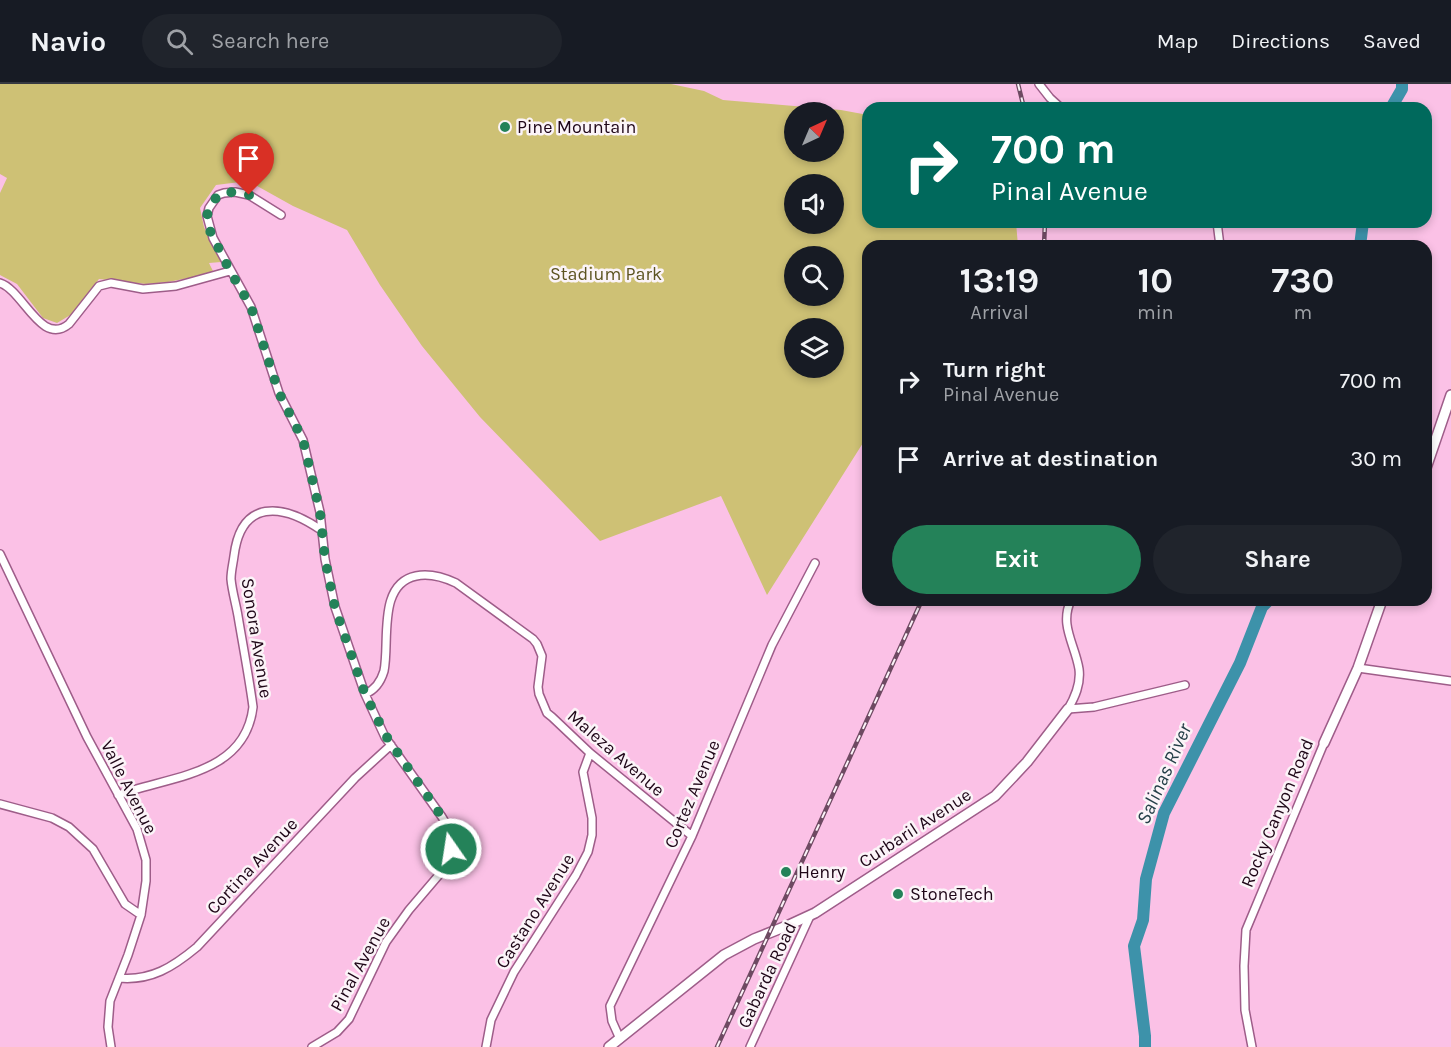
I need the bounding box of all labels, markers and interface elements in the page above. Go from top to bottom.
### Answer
search box [142,14,562,68]
text: Navio [30,25,106,58]
icon: search [163,25,196,58]
text: Search here [211,28,329,54]
text: Map [1157,29,1198,53]
text: Directions [1231,29,1330,53]
text: Saved [1363,29,1421,53]
north arrow [784,102,844,162]
map controls [784,102,844,378]
place label: Pine Mountain [517,116,636,138]
marker: Pine Mountain [498,120,512,134]
text: 700 m [991,124,1116,174]
icon: right [892,126,970,204]
pin [223,133,274,195]
icon: arrive [232,142,265,175]
button: sound [784,174,844,234]
text: Pinal Avenue [991,175,1148,207]
button: search [784,246,844,306]
text: 13:19 [960,259,1039,301]
text: 10 [1138,259,1173,301]
text: 730 [1271,259,1334,301]
park label: Stadium Park [550,263,662,285]
text: Arrival [970,301,1029,324]
text: min [1137,301,1174,324]
text: m [1293,301,1312,324]
button: layers [784,318,844,378]
text: Turn right [943,357,1046,383]
icon: right [892,365,925,398]
text: 700 m [1340,368,1402,394]
text: Pinal Avenue [943,383,1059,406]
icon: arrive [892,443,925,476]
text: Arrive at destination [943,446,1158,472]
text: 30 m [1350,446,1402,472]
button: Exit [892,525,1141,594]
button: Share [1153,525,1402,594]
street label: Sonora Avenue [237,576,277,700]
street label: Maleza Avenue [563,705,669,801]
water label: Salinas River [1132,719,1197,828]
street label: Rocky Canyon Road [1236,735,1318,891]
street label: Valle Avenue [96,736,162,838]
street label: Cortez Avenue [659,737,725,851]
street label: Curbaril Avenue [855,784,975,872]
street label: Cortina Avenue [202,813,302,919]
position arrow [419,817,483,881]
street label: Castano Avenue [491,849,579,973]
place label: Henry [798,861,846,883]
marker: Henry [779,865,793,879]
place label: StoneTech [910,883,994,905]
marker: StoneTech [891,887,905,901]
street label: Pinal Avenue [325,913,395,1015]
street label: Gabarda Road [733,918,801,1032]

